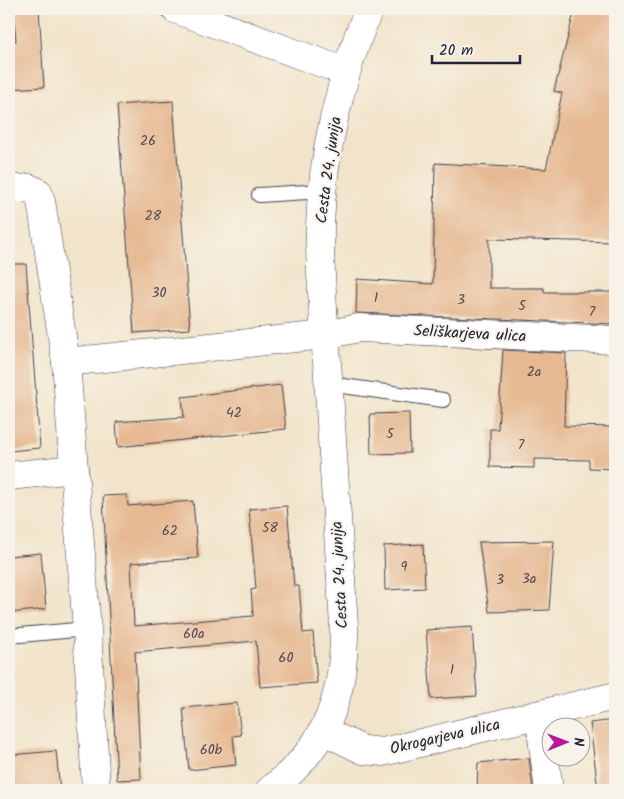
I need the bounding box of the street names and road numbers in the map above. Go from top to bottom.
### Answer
street label: Cesta 24. junija [309,115,349,225]
street label: Seliškarjeva ulica [413,319,527,349]
street label: Cesta 24. junija [325,521,355,629]
street label: Okrogarjeva ulica [388,712,502,762]

